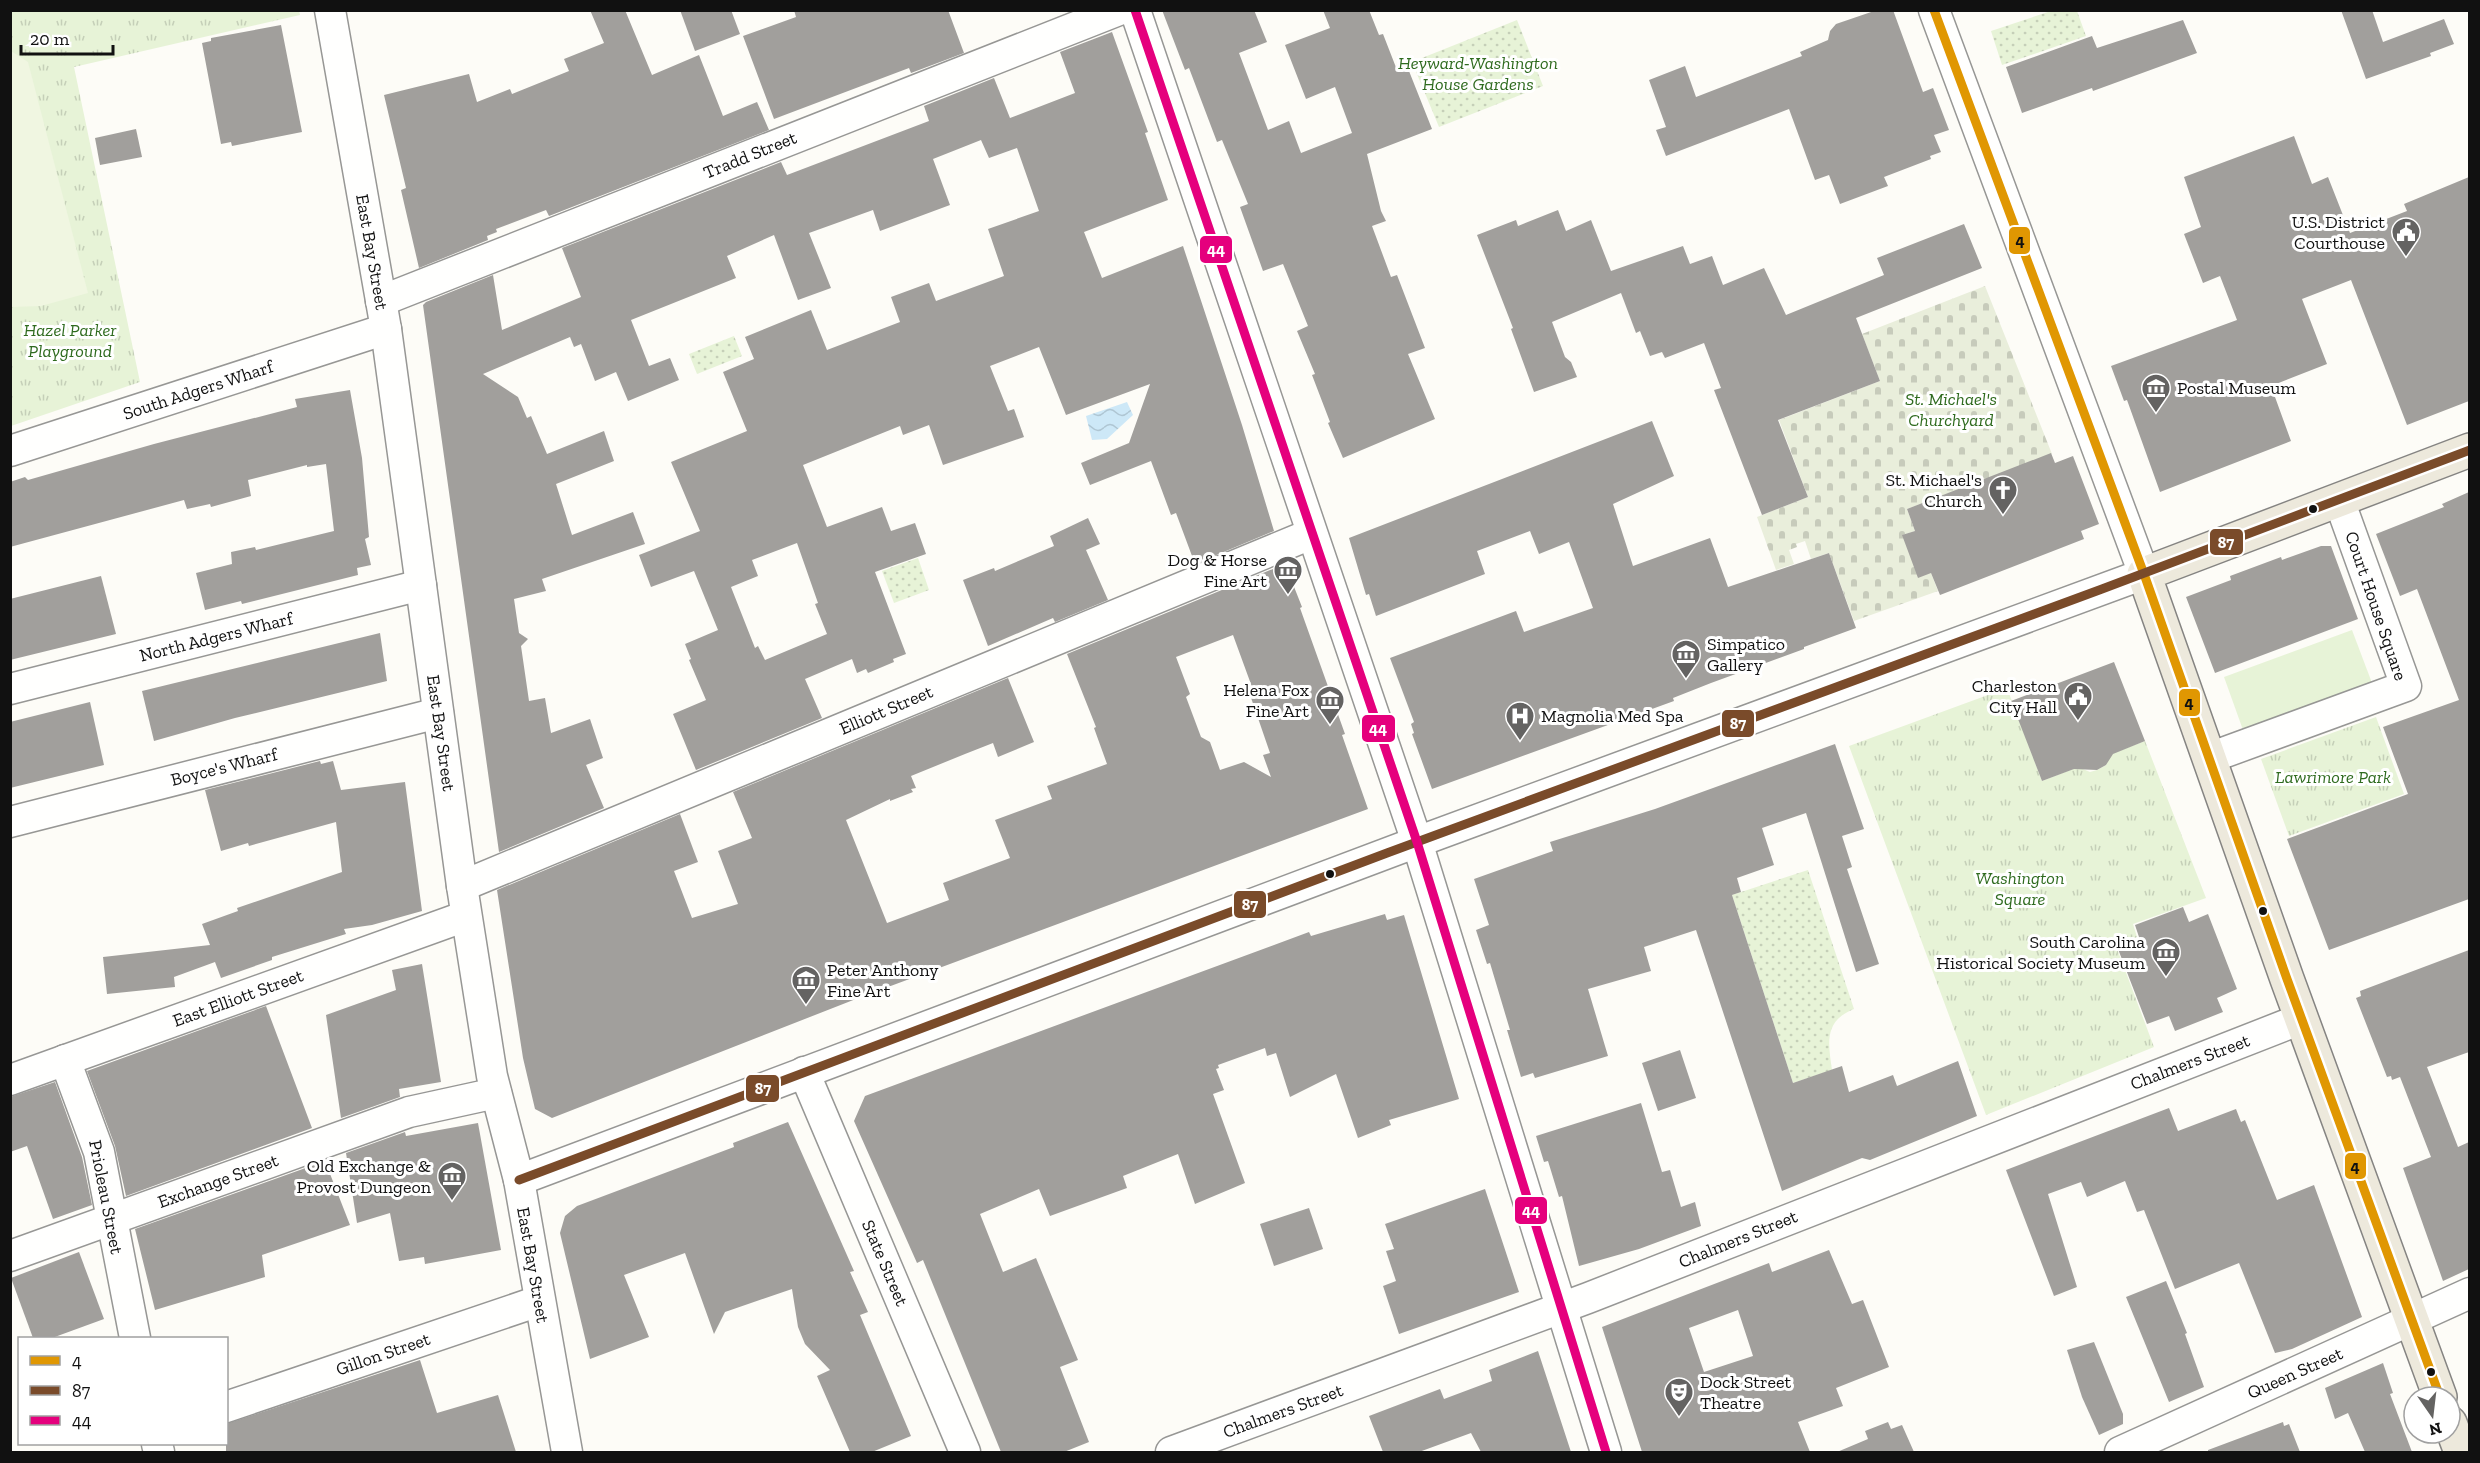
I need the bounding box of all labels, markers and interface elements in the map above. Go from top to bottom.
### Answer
scale bar [21,18,112,56]
text: 20 m [30,28,70,50]
park label: Heyward-Washington House Gardens [1398,52,1558,95]
street label: Tradd Street [700,126,800,184]
street label: East Bay Street [351,192,393,312]
place label: U.S. District Courthouse [2292,211,2385,254]
public building icon: U.S. District Courthouse [2390,216,2422,258]
line badge: 4 [2008,226,2031,255]
text: 4 [2015,231,2025,250]
line badge: 44 [1199,235,1233,264]
text: 44 [1207,240,1225,259]
park label: Hazel Parker Playground [23,319,117,362]
street label: South Adgers Wharf [120,355,277,425]
museum icon: Postal Museum [2140,372,2172,414]
place label: Postal Museum [2177,377,2296,399]
park label: St. Michael's Churchyard [1905,388,1997,431]
place label: St. Michael's Church [1885,469,1982,512]
church icon: St. Michael's Church [1987,474,2019,516]
unlabelled marker [2307,503,2319,515]
line badge: 87 [2209,528,2244,556]
street label: Court House Square [2340,529,2412,683]
text: 87 [2218,533,2234,552]
place label: Dog & Horse Fine Art [1168,549,1267,592]
museum icon: Dog & Horse Fine Art [1272,554,1304,596]
street label: North Adgers Wharf [137,607,296,667]
place label: Simpatico Gallery [1707,633,1785,676]
museum icon: Simpatico Gallery [1670,638,1702,680]
street label: East Bay Street [422,673,460,793]
place label: Charleston City Hall [1972,675,2058,718]
place label: Helena Fox Fine Art [1223,679,1309,722]
street label: Elliott Street [836,680,936,740]
public building icon: Charleston City Hall [2062,680,2094,722]
museum icon: Helena Fox Fine Art [1314,684,1346,726]
line badge: 4 [2178,688,2201,717]
text: 4 [2184,693,2194,712]
hospital icon: Magnolia Med Spa [1504,700,1536,742]
place label: Magnolia Med Spa [1541,705,1684,727]
line badge: 87 [1721,709,1755,738]
line badge: 44 [1361,714,1396,743]
text: 87 [1730,714,1746,733]
text: 44 [1369,719,1387,738]
street label: Boyce's Wharf [168,743,281,791]
park label: Lawrimore Park [2275,766,2391,788]
park label: Washington Square [1976,867,2064,910]
unlabelled marker [1324,868,1336,880]
line badge: 87 [1233,890,1267,919]
text: 87 [1242,895,1258,914]
unlabelled marker [2257,905,2269,917]
place label: South Carolina Historical Society Museum [1936,931,2145,974]
museum icon: South Carolina Historical Society Museum [2150,936,2182,978]
place label: Peter Anthony Fine Art [827,959,939,1002]
street label: East Elliott Street [170,964,307,1032]
museum icon: Peter Anthony Fine Art [790,964,822,1006]
street label: Chalmers Street [2127,1029,2253,1095]
line badge: 87 [745,1074,780,1103]
text: 87 [755,1079,771,1098]
street label: Prioleau Street [84,1138,128,1256]
street label: Exchange Street [155,1149,282,1213]
line badge: 4 [2344,1152,2367,1180]
place label: Old Exchange & Provost Dungeon [296,1155,432,1198]
text: 4 [2350,1157,2360,1176]
museum icon: Old Exchange & Provost Dungeon [436,1160,468,1202]
line badge: 44 [1514,1196,1548,1225]
text: 44 [1522,1201,1540,1220]
street label: East Bay Street [512,1205,554,1325]
street label: Chalmers Street [1675,1205,1801,1273]
street label: State Street [857,1217,913,1310]
street label: Gillon Street [333,1328,433,1380]
legend [18,1337,228,1445]
street label: Queen Street [2244,1342,2346,1404]
text: 4 [72,1350,82,1372]
unlabelled marker [2425,1366,2437,1378]
place label: Dock Street Theatre [1700,1371,1791,1414]
theatre icon: Dock Street Theatre [1663,1376,1695,1418]
street label: Chalmers Street [1220,1379,1346,1443]
text: 87 [72,1380,91,1402]
north arrow [2402,1385,2462,1445]
text: 44 [72,1410,92,1432]
text: N [2427,1418,2444,1440]

